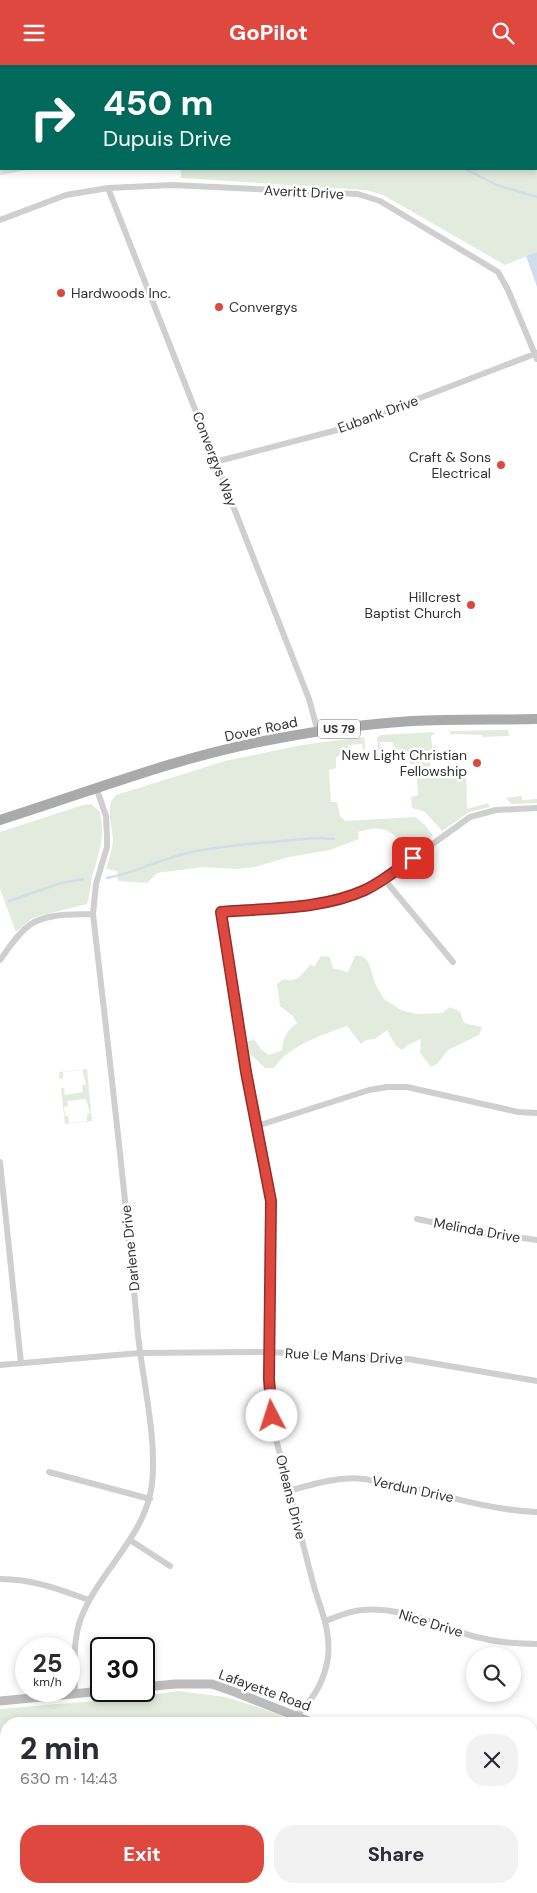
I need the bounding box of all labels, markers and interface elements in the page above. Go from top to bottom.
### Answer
text: GoPilot [229,18,308,47]
icon: menu [20,19,48,47]
icon: search [489,19,517,47]
text: 450 m [103,80,213,126]
icon: right [20,85,85,150]
text: Dupuis Drive [103,124,231,153]
street label: Averitt Drive [264,181,344,203]
place label: Hardwoods Inc. [71,284,171,302]
marker: Hardwoods Inc. [55,287,67,299]
place label: Convergys [229,298,297,316]
marker: Convergys [213,301,225,313]
street label: Eubank Drive [335,391,421,437]
street label: Convergys Way [189,409,241,509]
place label: Craft & Sons Electrical [409,448,491,482]
marker: Craft & Sons Electrical [495,459,507,471]
place label: Hillcrest Baptist Church [365,588,461,622]
marker: Hillcrest Baptist Church [465,599,477,611]
street label: Dover Road [223,712,299,746]
road number: US 79 [318,719,360,739]
place label: New Light Christian Fellowship [342,746,467,780]
marker: New Light Christian Fellowship [471,757,483,769]
pin [392,837,434,879]
icon: arrive [399,844,427,872]
street label: Darlene Drive [117,1204,143,1292]
street label: Melinda Drive [432,1214,522,1246]
street label: Rue Le Mans Drive [285,1344,403,1368]
position arrow [245,1389,297,1441]
street label: Orleans Drive [272,1453,310,1541]
street label: Verdun Drive [371,1472,456,1506]
street label: Nice Drive [397,1605,465,1641]
speed limit sign: 30 [90,1637,155,1702]
text: 25 [33,1647,62,1680]
map controls [466,1647,521,1702]
button: search [466,1647,521,1702]
street label: Lafayette Road [216,1665,314,1715]
text: km/h [33,1674,62,1690]
text: 2 min [20,1729,100,1768]
button: close [466,1734,518,1786]
text: 630 m · 14:43 [20,1768,118,1789]
button: Exit [20,1825,264,1883]
button: Share [274,1825,518,1883]

